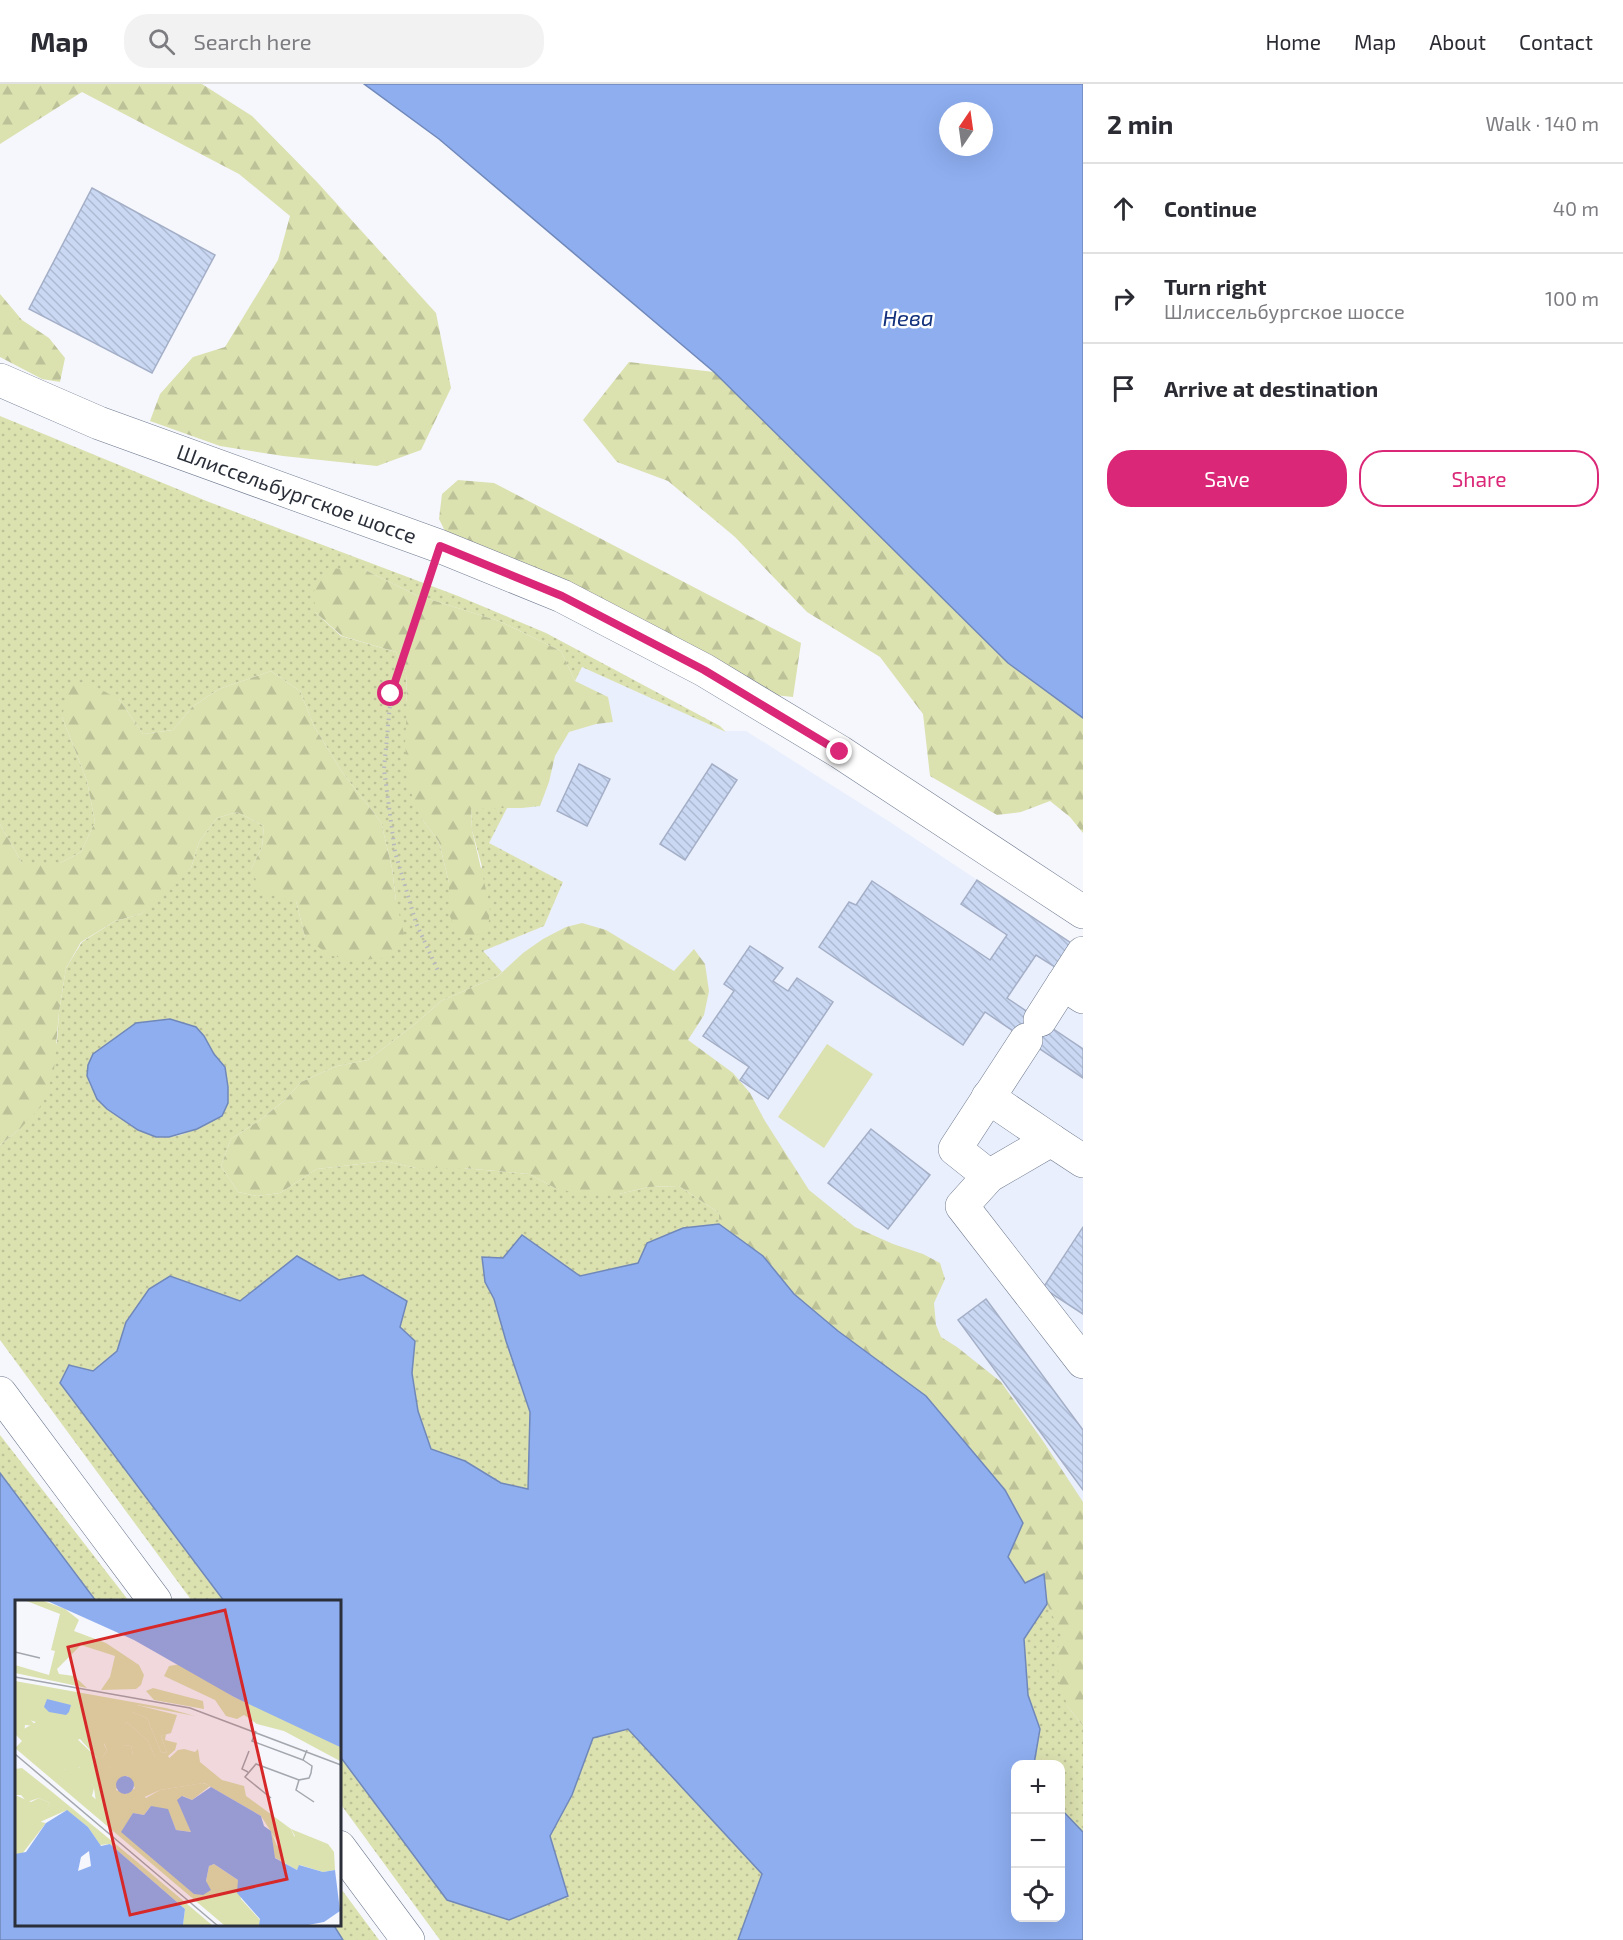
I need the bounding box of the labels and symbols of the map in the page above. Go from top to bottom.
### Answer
north arrow [939,102,993,156]
water label: Нева [882,304,934,330]
street label: Шлиссельбургское шоссе [174,438,420,548]
route start [377,680,403,706]
route end [826,738,852,764]
inset map [15,1600,340,1925]

